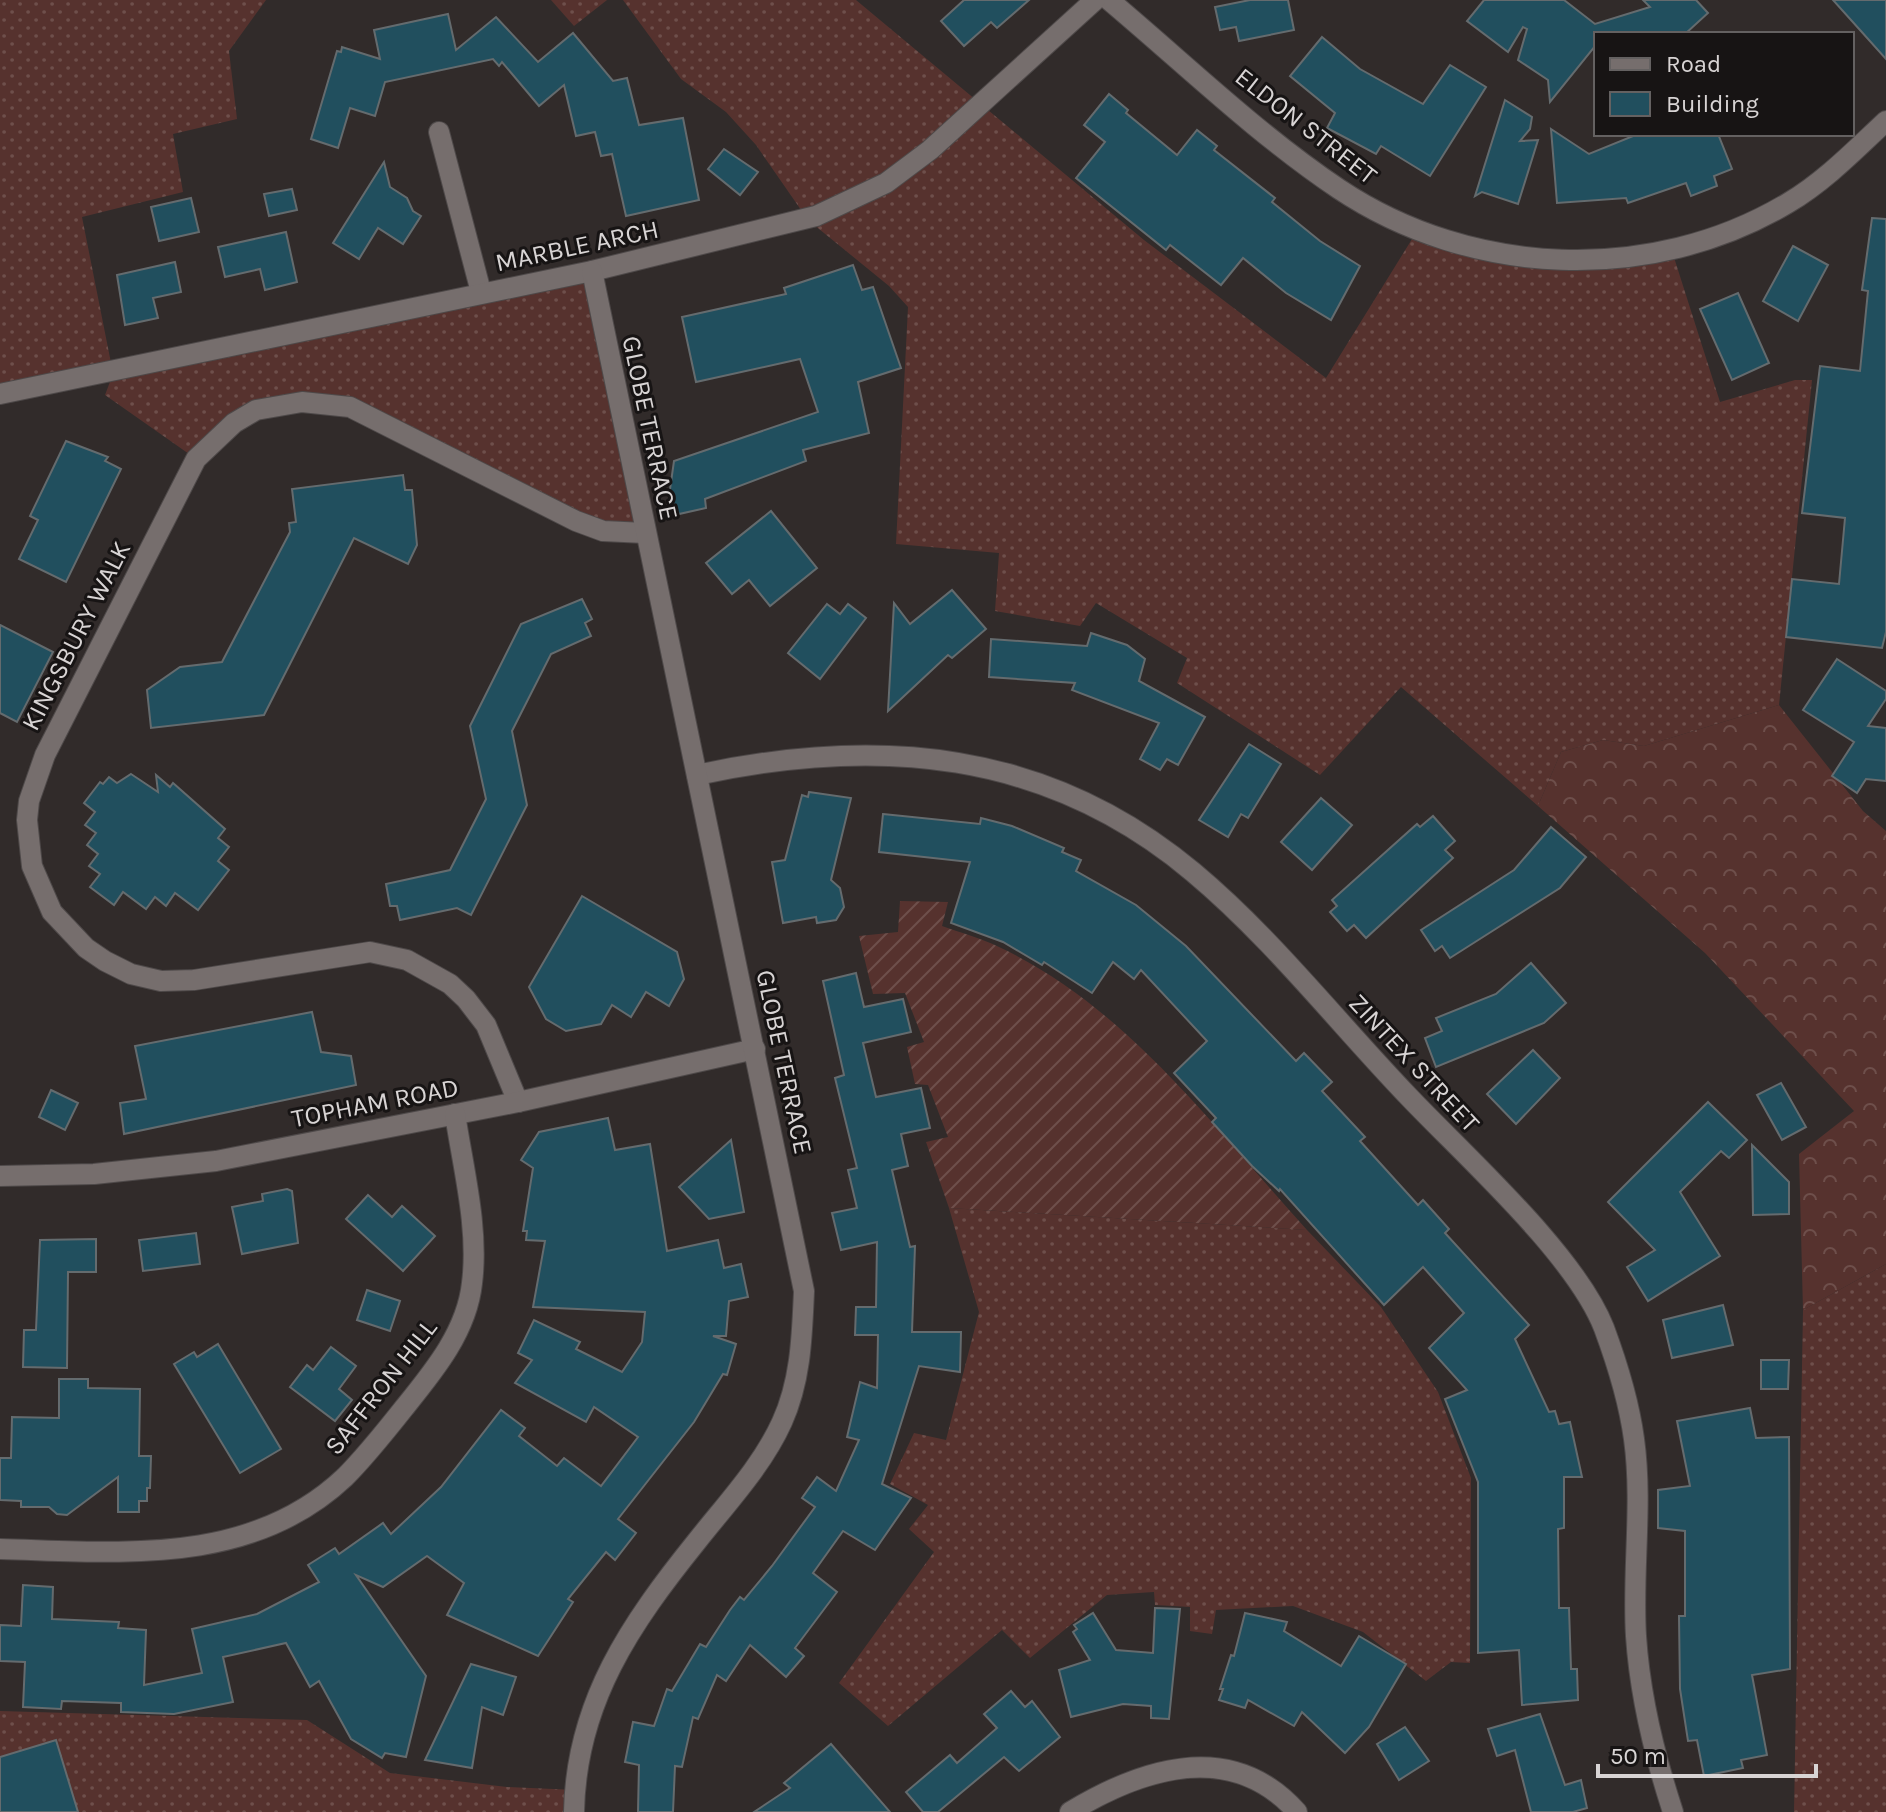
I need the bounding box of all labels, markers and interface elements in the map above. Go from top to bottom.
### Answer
legend [1594,32,1854,136]
text: Road [1666,50,1721,78]
street label: ELDON STREET [1229,61,1383,191]
text: Building [1666,90,1759,118]
street label: MARBLE ARCH [493,214,661,278]
street label: GLOBE TERRACE [615,333,685,523]
street label: KINGSBURY WALK [15,536,137,736]
street label: GLOBE TERRACE [749,967,819,1157]
street label: ZINTEX STREET [1342,987,1486,1139]
street label: TOPHAM ROAD [289,1072,461,1134]
street label: SAFFRON HILL [318,1313,444,1461]
scale bar [1598,1728,1816,1778]
text: 50 m [1610,1742,1666,1770]

